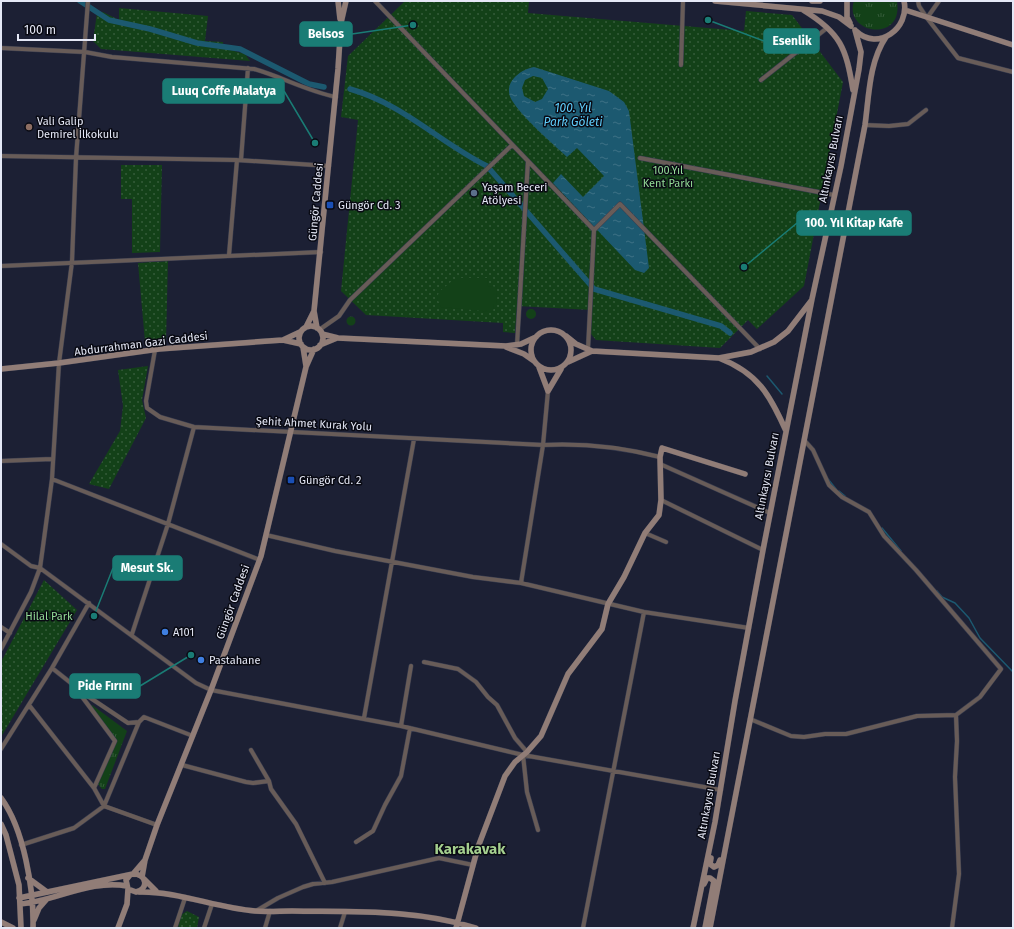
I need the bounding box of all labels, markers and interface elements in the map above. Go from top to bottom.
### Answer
scale bar [18,16,95,42]
callout: Belsos [300,22,352,46]
text: 100 m [24,23,56,37]
text: Belsos [308,27,344,41]
callout: Esenlik [764,29,819,53]
text: Esenlik [772,34,812,48]
callout: Luuq Coffe Malatya [163,79,284,103]
text: Luuq Coffe Malatya [172,84,277,98]
water label: 100. Yıl Park Göleti [543,101,603,129]
street label: Altınkayısı Bulvarı [816,114,846,204]
place label: Vali Galip Demirel İlkokulu [37,115,119,141]
marker: Vali Galip Demirel İlkokulu [24,122,34,132]
street label: Güngör Caddesi [306,162,326,242]
park label: 100.Yıl Kent Parkı [643,164,693,190]
place label: Yaşam Beceri Atölyesi [482,181,547,207]
marker: Yaşam Beceri Atölyesi [469,188,479,198]
place label: Güngör Cd. 3 [338,199,400,212]
marker: Güngör Cd. 3 [325,200,335,210]
callout: 100. Yıl Kitap Kafe [797,211,911,235]
text: 100. Yıl Kitap Kafe [805,216,904,230]
street label: Abdurrahman Gazi Caddesi [74,329,208,359]
street label: Şehit Ahmet Kurak Yolu [256,414,372,434]
street label: Altınkayısı Bulvarı [752,431,782,521]
place label: Güngör Cd. 2 [299,474,361,487]
marker: Güngör Cd. 2 [286,475,296,485]
callout: Mesut Sk. [113,556,182,580]
text: Mesut Sk. [121,561,173,575]
street label: Güngör Caddesi [213,563,253,641]
park label: Hilal Park [25,610,73,623]
place label: A101 [173,626,194,639]
marker: A101 [160,627,170,637]
place label: Pastahane [209,654,261,667]
marker: Pastahane [196,655,206,665]
callout: Pide Fırını [70,674,140,698]
text: Pide Fırını [78,679,132,693]
street label: Altınkayısı Bulvarı [695,750,723,840]
district label: Karakavak [434,840,506,858]

